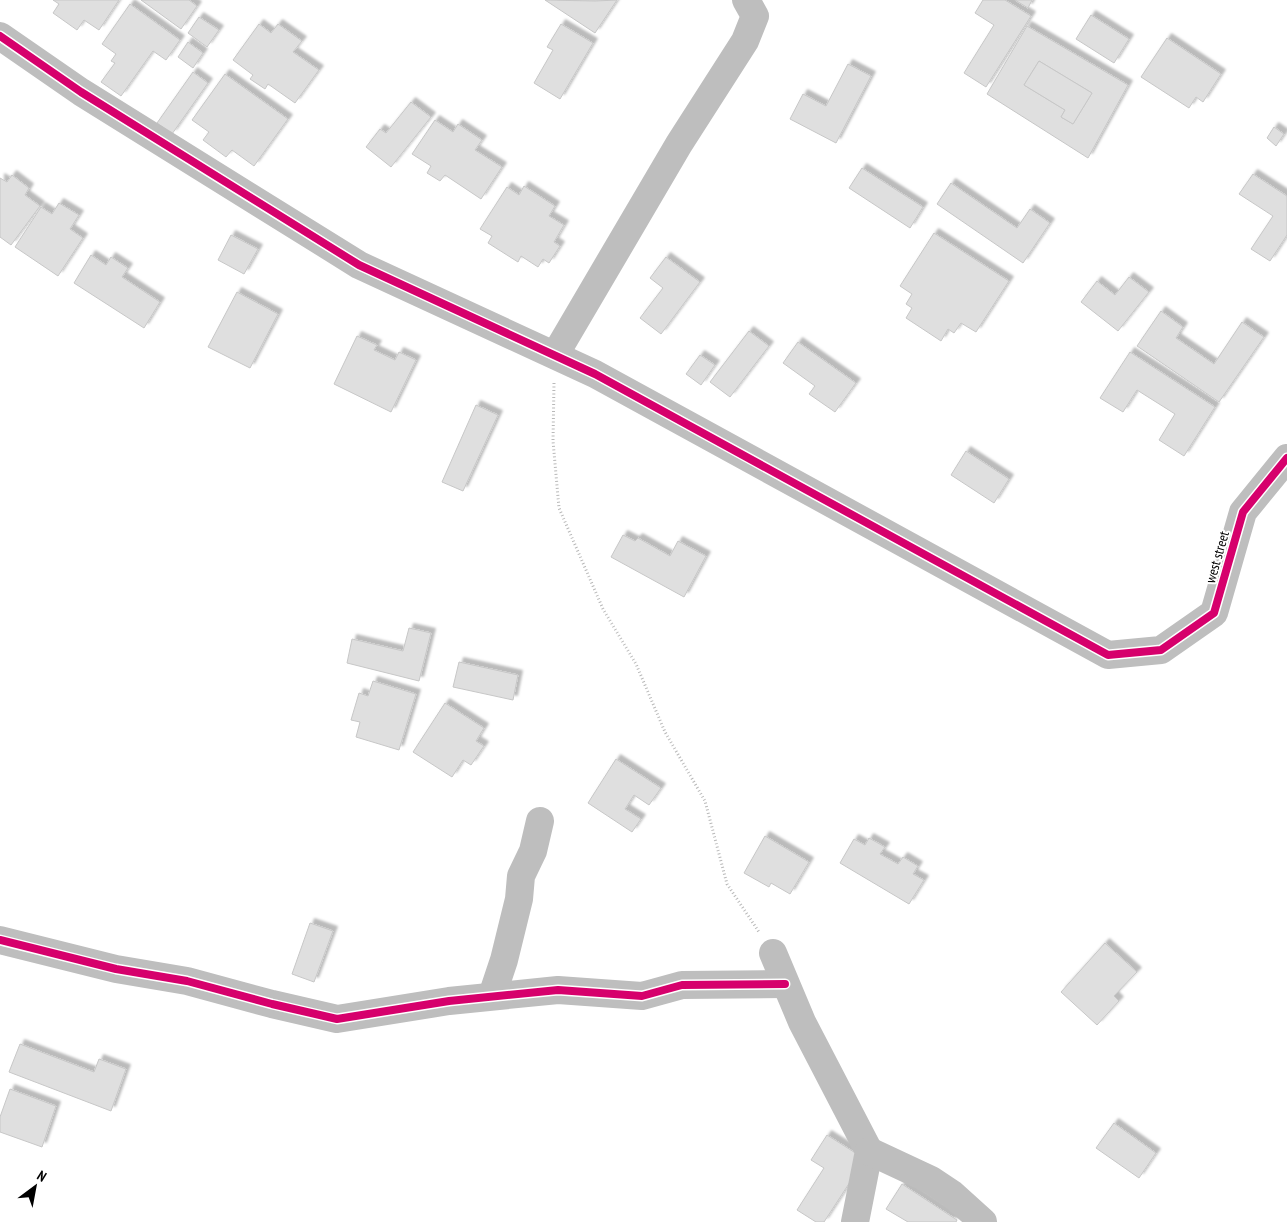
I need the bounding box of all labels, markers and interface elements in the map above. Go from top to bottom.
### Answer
street label: west street [1201,529,1233,585]
north arrow [10,1162,60,1212]
text: N [34,1166,50,1186]

